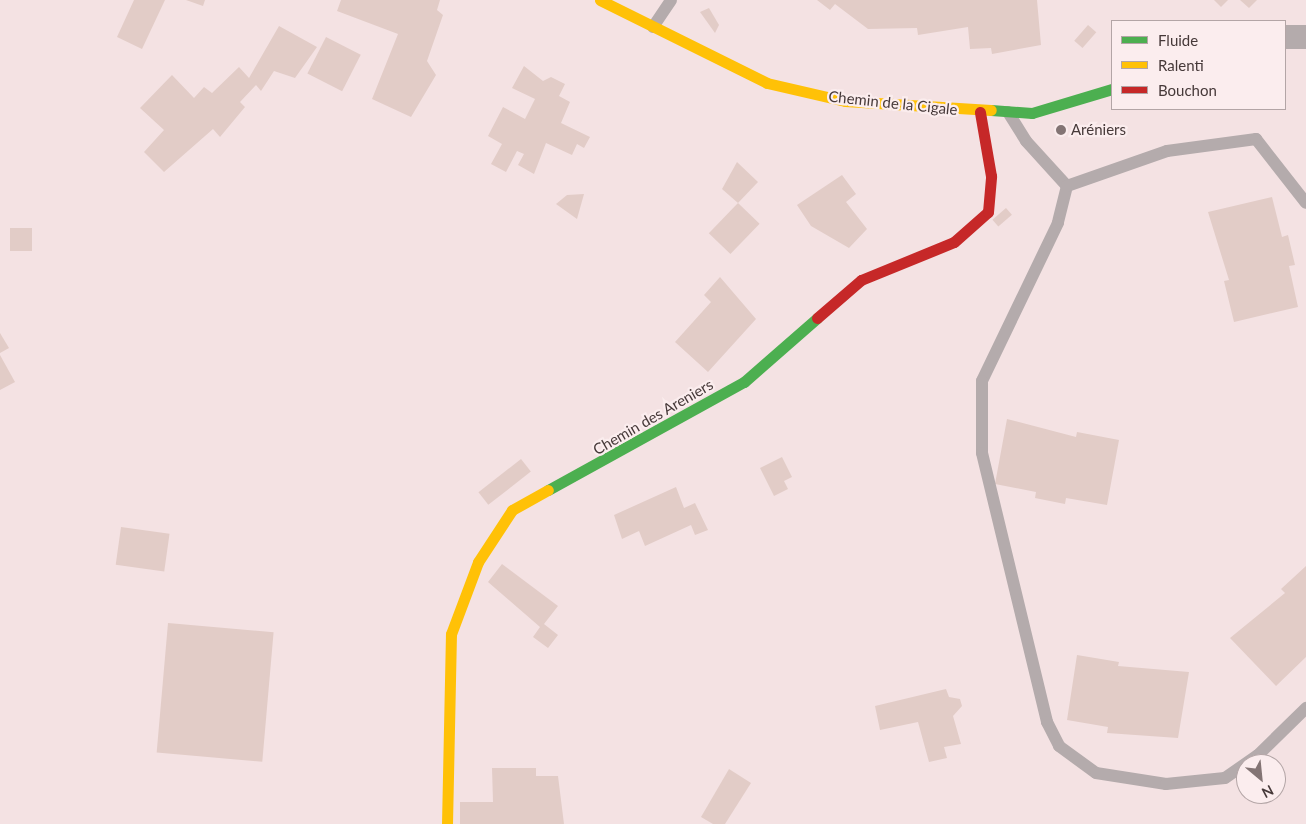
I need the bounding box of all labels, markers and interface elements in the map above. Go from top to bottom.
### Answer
legend [1111,20,1286,110]
text: Fluide [1158,31,1198,49]
text: Ralenti [1158,56,1204,74]
text: Bouchon [1158,81,1217,99]
street label: Chemin de la Cigale [828,87,958,119]
place label: Aréniers [1071,121,1126,139]
marker: Aréniers [1055,124,1067,136]
street label: Chemin des Areniers [590,375,716,459]
north arrow [1236,754,1286,804]
text: N [1259,782,1277,802]

